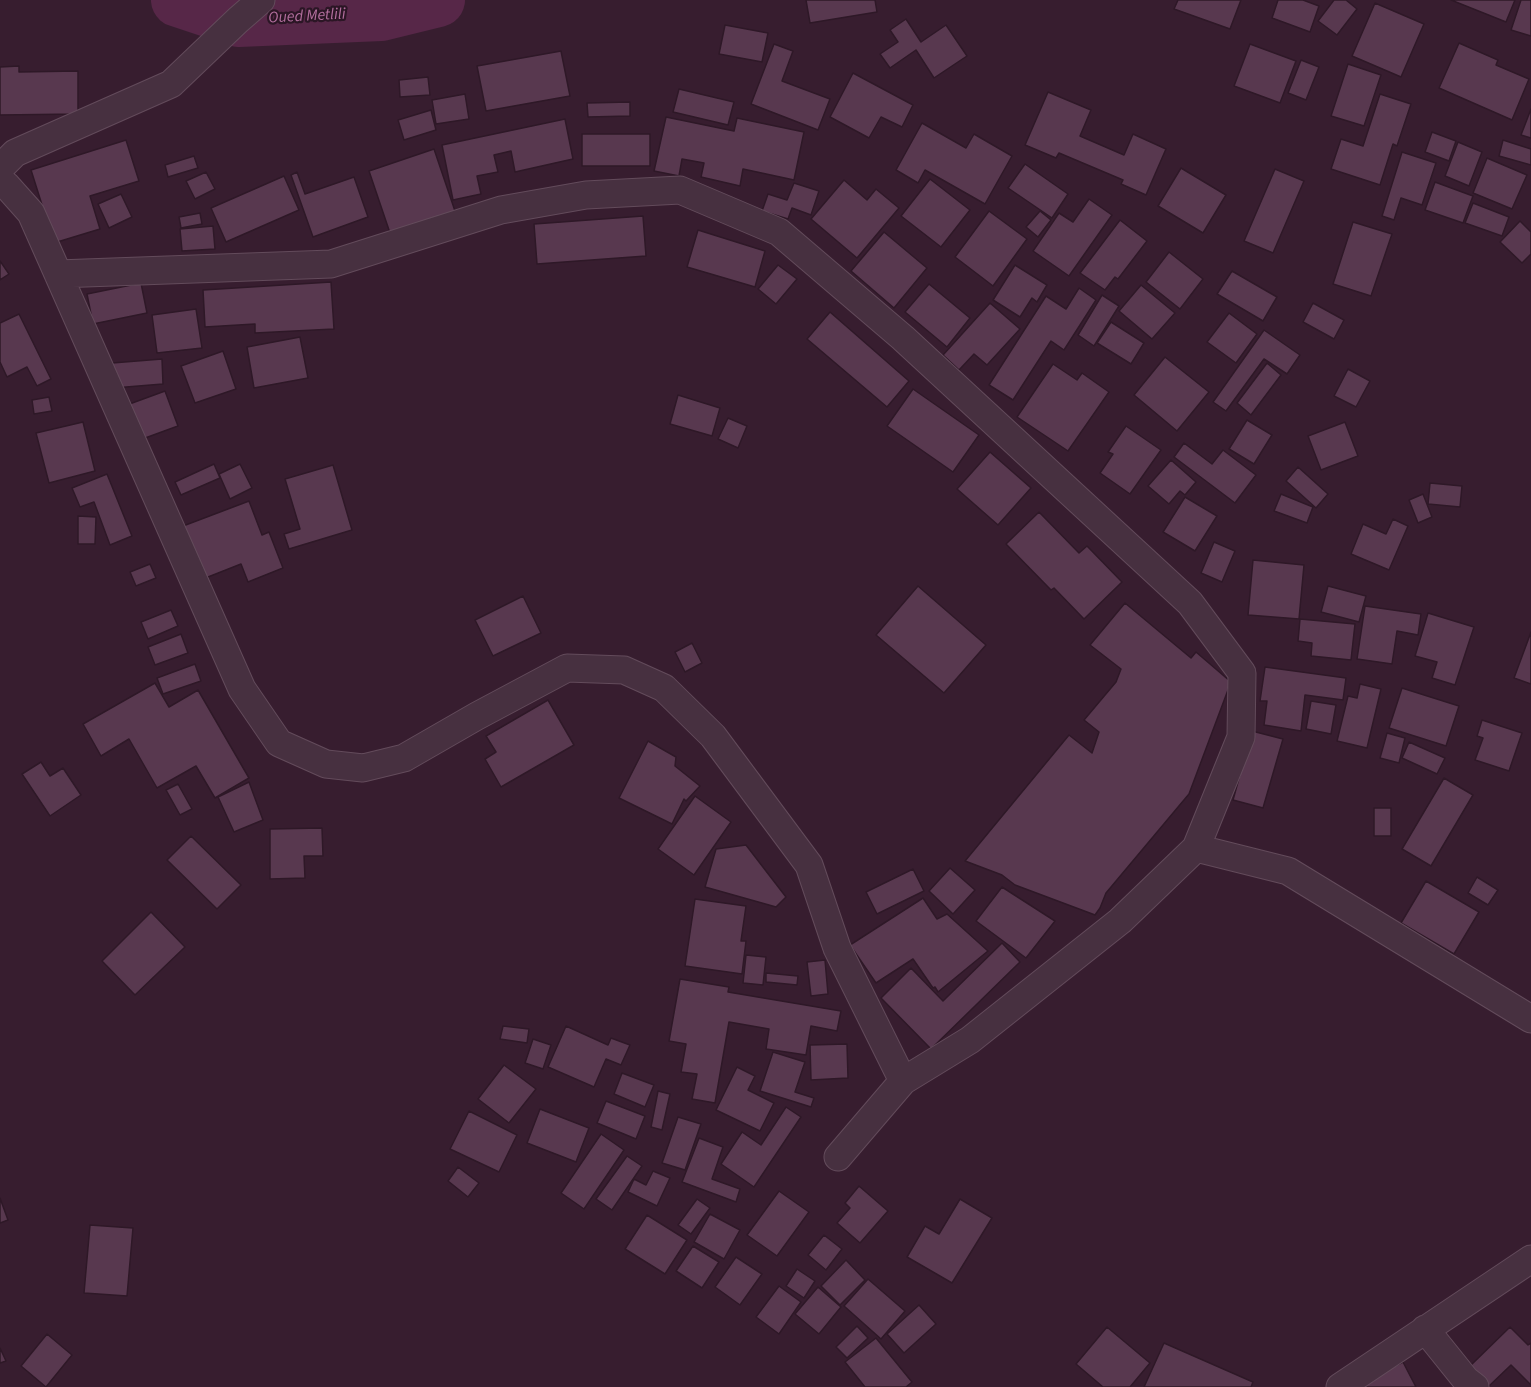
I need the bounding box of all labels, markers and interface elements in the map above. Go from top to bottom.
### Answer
water label: Oued Metlili [268,5,346,29]

